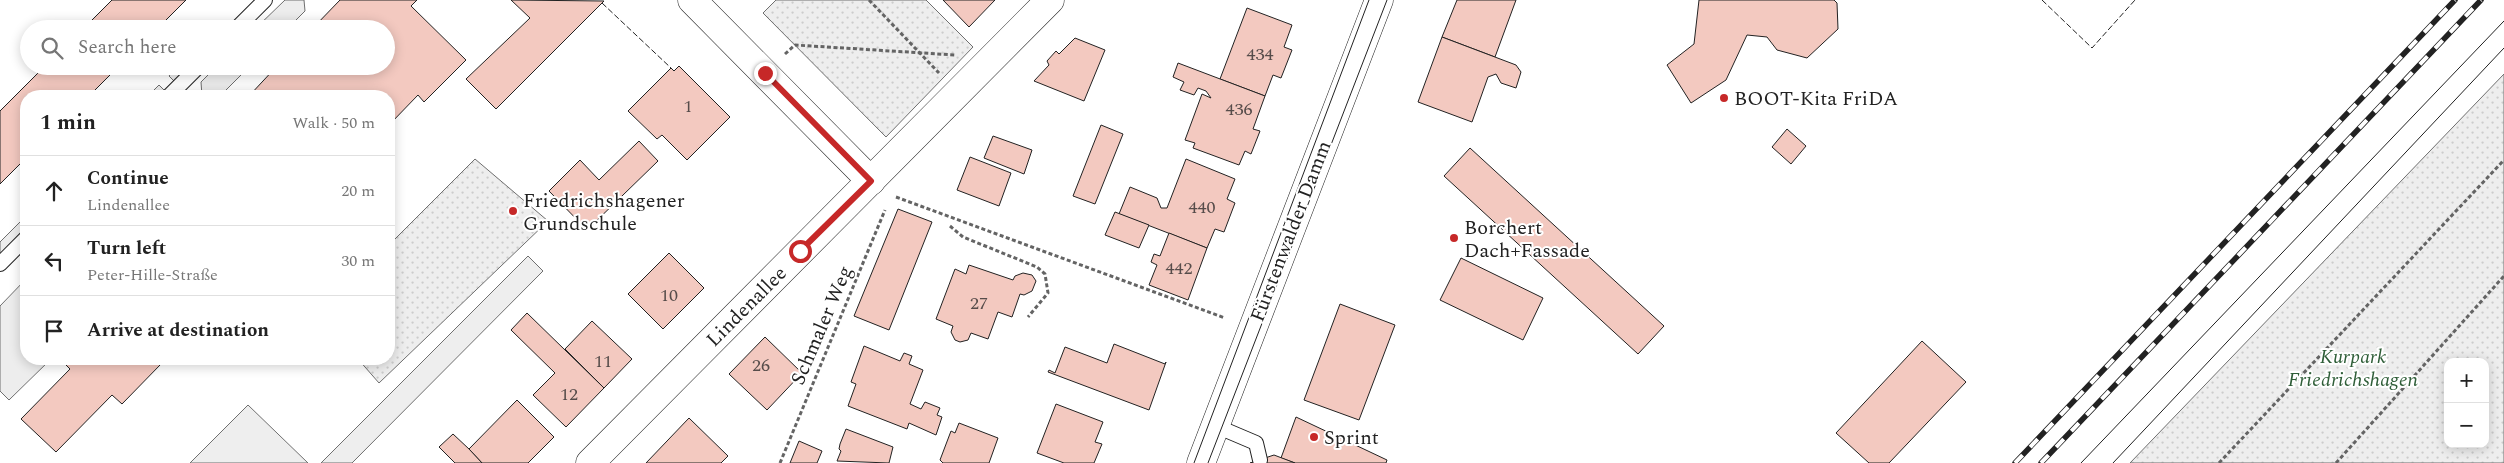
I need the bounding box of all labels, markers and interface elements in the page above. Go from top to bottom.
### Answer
search box [20,20,395,75]
text: Search here [78,33,177,62]
icon: search [38,34,66,62]
house number: 434 [1247,41,1274,68]
route end [754,62,777,85]
place label: BOOT-Kita FriDA [1734,84,1898,114]
marker: BOOT-Kita FriDA [1718,92,1730,104]
house number: 1 [684,93,693,120]
house number: 436 [1226,96,1253,123]
text: 1 min [40,107,96,139]
text: Walk · 50 m [292,111,375,135]
street label: Fürstenwalder Damm [1243,136,1339,326]
text: Continue [87,164,169,193]
icon: ahead [40,177,68,205]
text: 20 m [341,179,375,203]
place label: Friedrichshagener Grundschule [523,186,685,239]
text: Lindenallee [87,193,170,217]
house number: 440 [1189,194,1216,221]
marker: Friedrichshagener Grundschule [507,205,519,217]
place label: Borchert Dach+Fassade [1464,213,1590,266]
marker: Borchert Dach+Fassade [1448,232,1460,244]
text: Turn left [87,234,166,263]
route start [789,240,812,263]
icon: left [40,247,68,275]
text: 30 m [341,249,375,273]
house number: 442 [1166,255,1193,282]
street label: Lindenallee [699,259,794,354]
street label: Schmaler Weg [783,261,861,390]
text: Peter-Hille-Straße [87,263,218,287]
house number: 10 [660,282,678,309]
house number: 27 [970,290,988,317]
text: Arrive at destination [87,316,269,345]
icon: arrive [40,317,68,345]
park label: Kurpark Friedrichshagen [2288,342,2419,395]
house number: 11 [594,348,612,375]
house number: 26 [752,352,770,379]
map controls [2444,358,2489,448]
button: + [2444,358,2489,403]
house number: 12 [560,381,578,408]
button: − [2444,403,2489,448]
place label: Sprint [1324,423,1379,453]
marker: Sprint [1308,431,1320,443]

